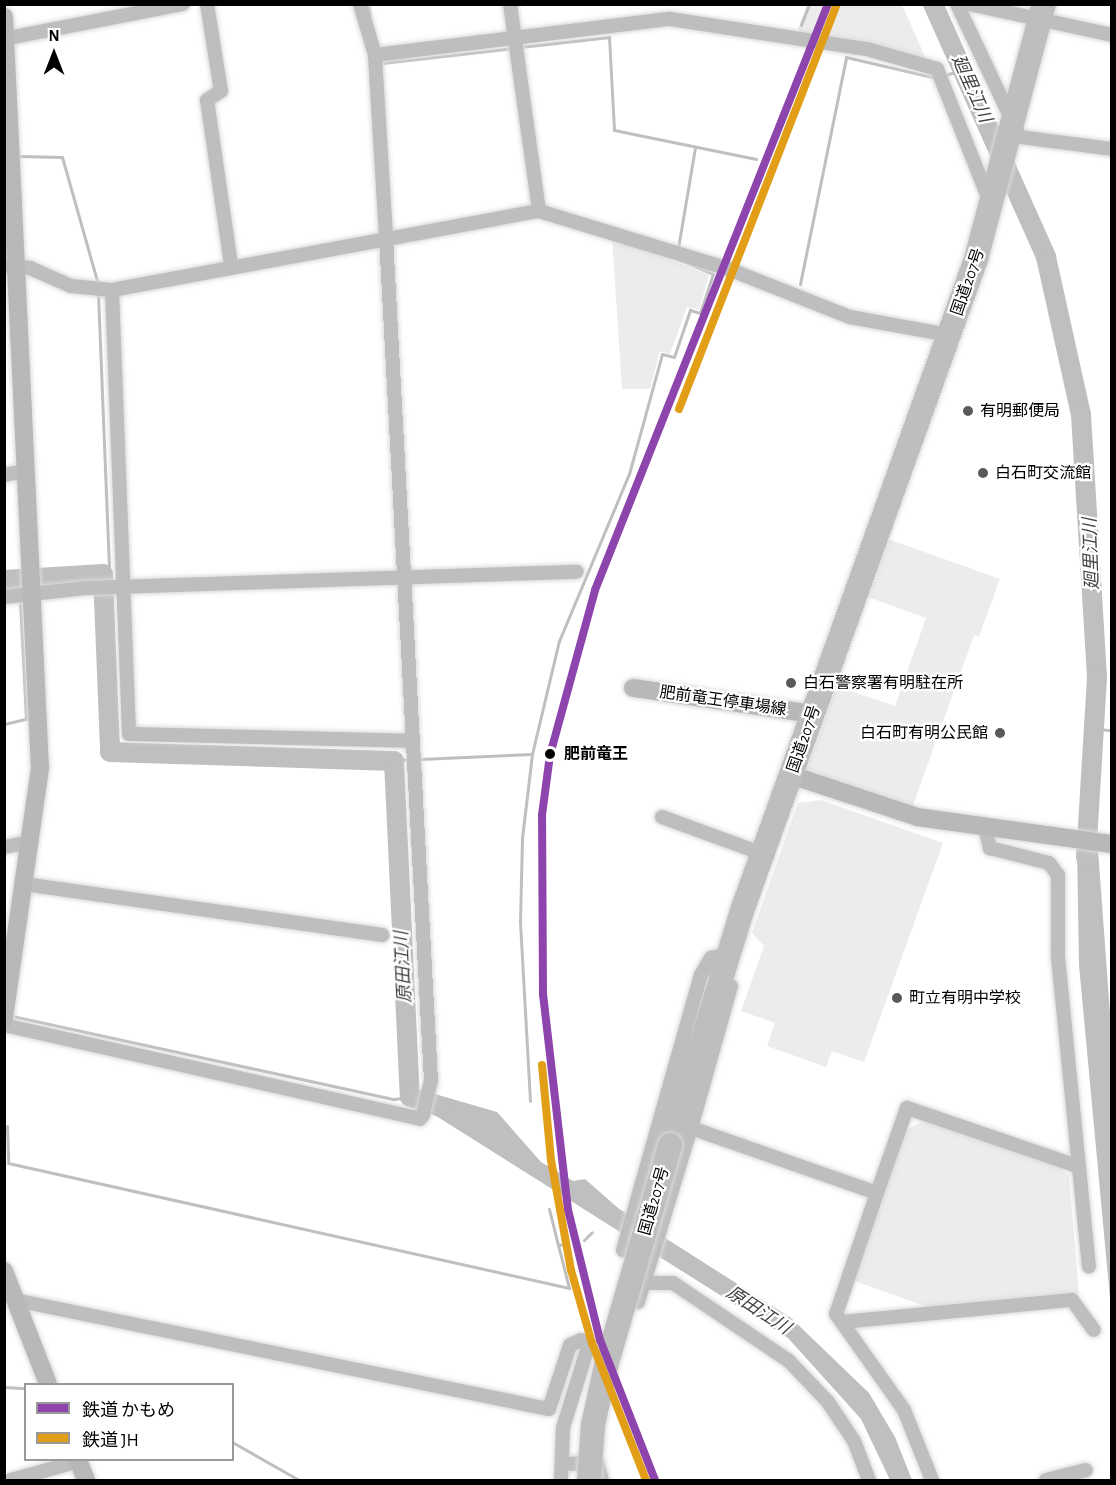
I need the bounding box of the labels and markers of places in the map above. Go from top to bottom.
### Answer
place label: 有明郵便局 [980,401,1060,421]
marker: 有明郵便局 [961,404,975,418]
place label: 白石町交流館 [995,463,1091,483]
marker: 白石町交流館 [976,466,990,480]
place label: 白石警察署有明駐在所 [803,673,963,693]
marker: 白石警察署有明駐在所 [784,676,798,690]
place label: 白石町有明公民館 [860,723,988,743]
marker: 白石町有明公民館 [993,726,1007,740]
place label: 肥前竜王 [564,744,628,764]
marker: 肥前竜王 [541,745,559,763]
place label: 町立有明中学校 [909,988,1021,1008]
marker: 町立有明中学校 [890,991,904,1005]

